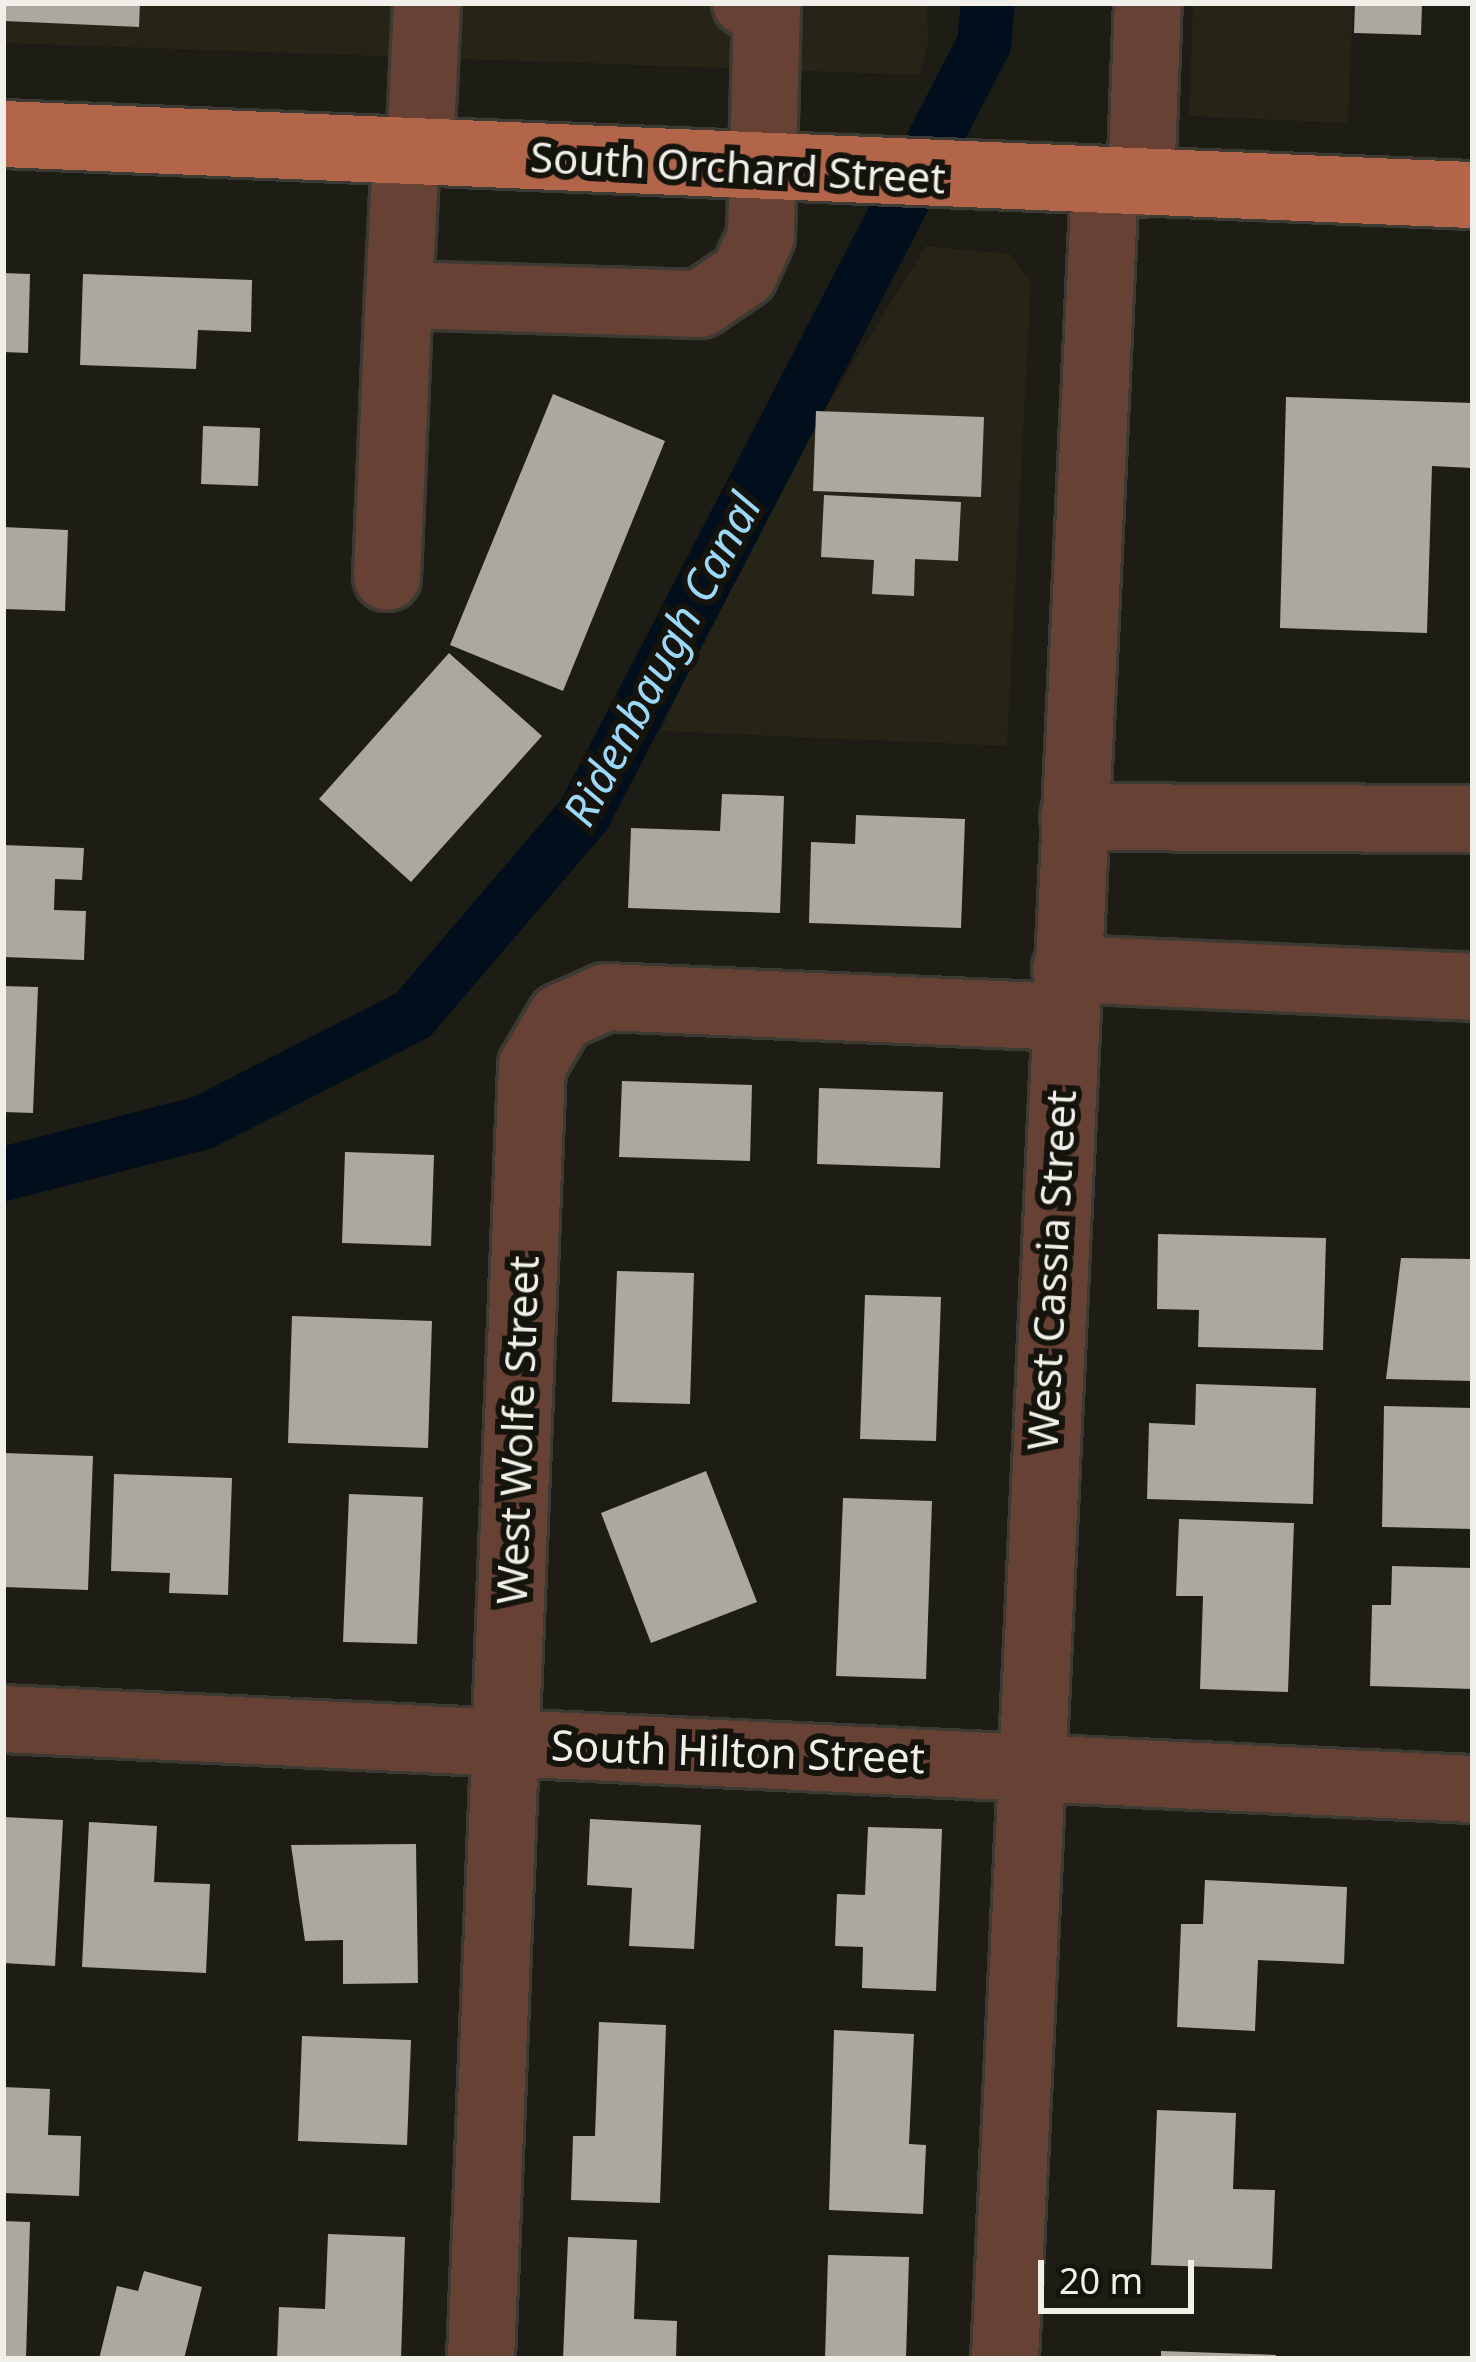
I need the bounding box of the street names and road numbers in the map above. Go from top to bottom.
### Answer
street label: South Orchard Street [529,131,947,203]
street label: West Cassia Street [1016,1088,1086,1452]
street label: West Wolfe Street [486,1255,548,1605]
street label: South Hilton Street [550,1719,926,1783]

